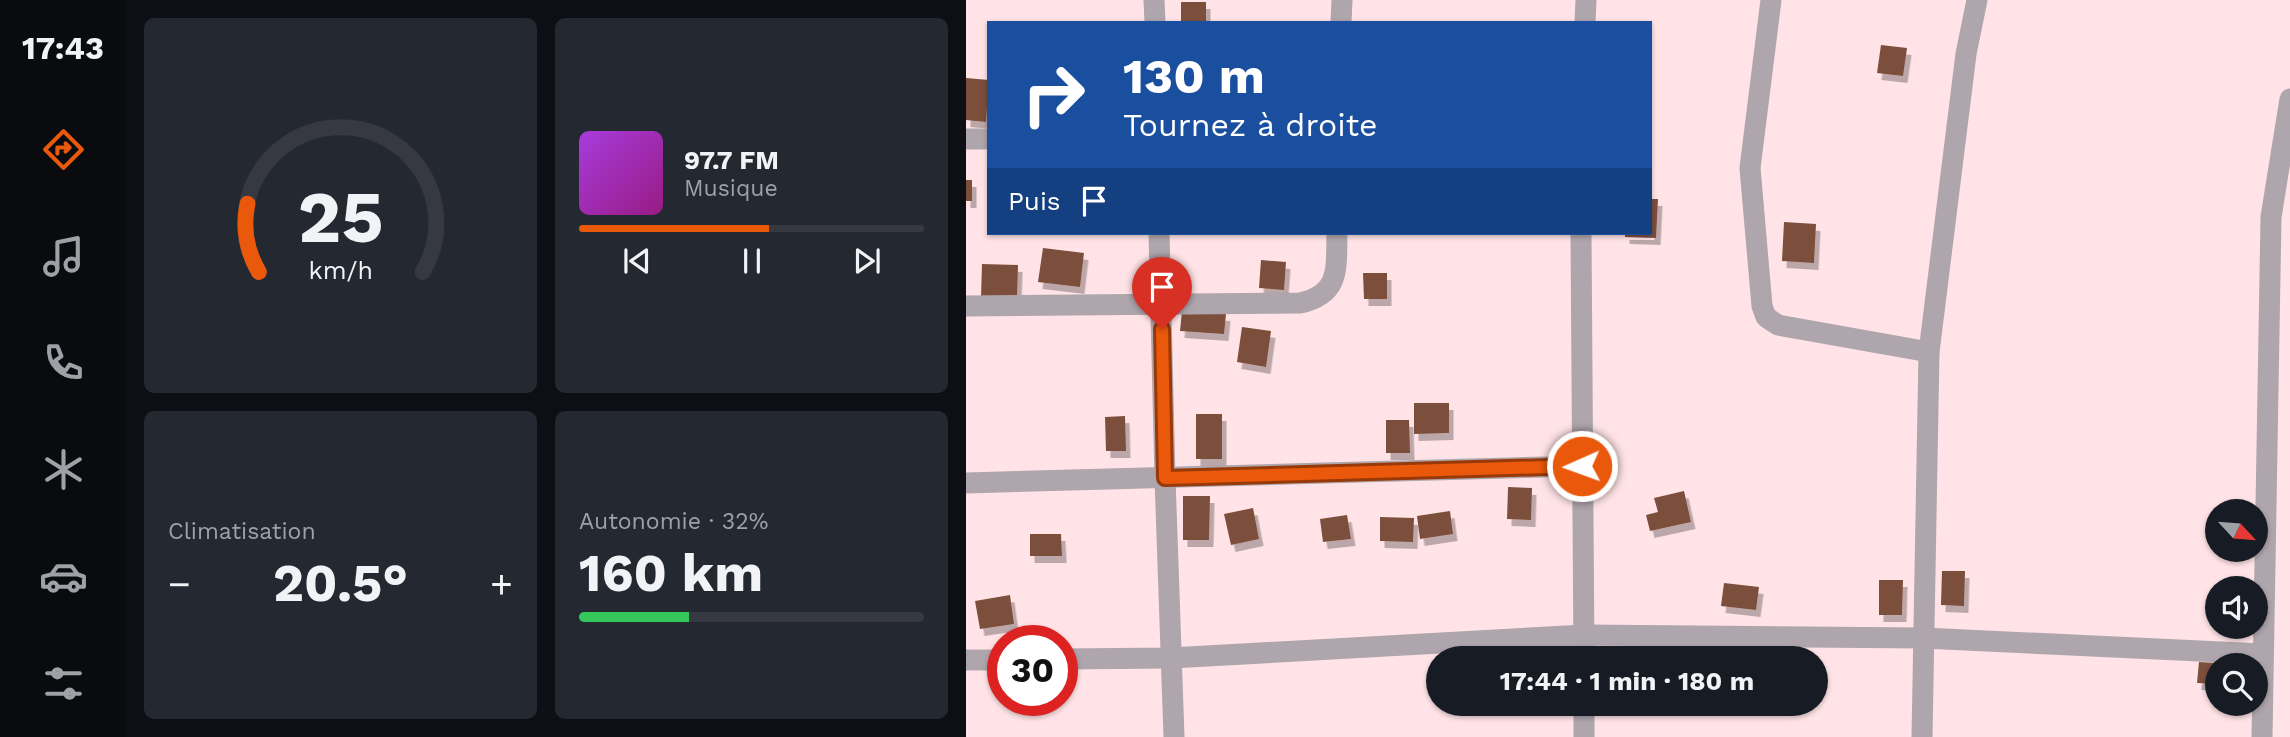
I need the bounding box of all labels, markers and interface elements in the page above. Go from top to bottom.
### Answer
text: 17:43 [22,29,104,67]
text: 130 m [1123,47,1265,105]
icon: right [1008,49,1099,140]
text: Tournez à droite [1123,106,1378,144]
icon: directions [39,125,88,174]
text: 97.7 FM [684,145,779,175]
text: 25 [298,174,383,260]
text: Musique [684,175,778,202]
icon: arrive [1075,182,1113,220]
text: Puis [1008,186,1061,216]
icon: music [39,232,88,281]
icon: previous [618,242,656,280]
icon: pause [733,242,771,280]
icon: next [848,242,886,280]
text: km/h [308,256,373,285]
pin [1132,257,1192,329]
icon: arrive [1143,268,1181,306]
icon: phone [39,338,88,387]
position arrow [1545,429,1619,503]
icon: climate [39,445,88,494]
north arrow [2205,499,2268,562]
map controls [2205,499,2268,716]
text: Autonomie · 32% [579,508,768,535]
text: Climatisation [168,518,316,545]
text: 160 km [579,543,763,604]
icon: car [39,552,88,601]
text: 20.5° [273,553,408,614]
text: − [168,562,191,606]
text: + [490,562,513,606]
button: sound [2205,576,2268,639]
speed limit sign: 30 [987,625,1078,716]
button: search [2205,653,2268,716]
icon: filters [39,659,88,708]
text: 17:44 · 1 min · 180 m [1500,666,1754,696]

